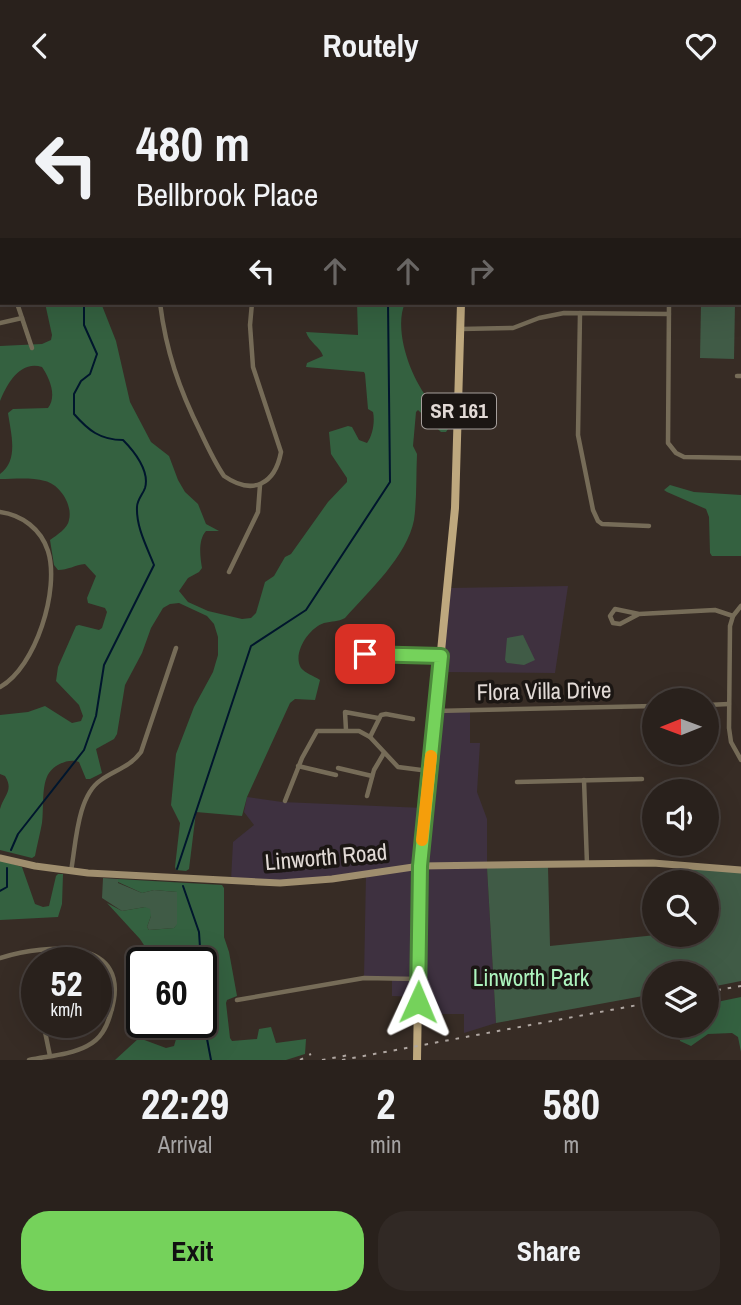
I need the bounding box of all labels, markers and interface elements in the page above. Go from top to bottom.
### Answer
text: Routely [322,24,419,67]
icon: back [21,27,59,65]
icon: heart [682,27,720,65]
text: 480 m [136,110,250,176]
icon: left [21,119,112,210]
text: Bellbrook Place [136,173,318,216]
icon: left [243,252,281,290]
icon: ahead [316,252,354,290]
icon: ahead [389,252,427,290]
icon: right [462,252,500,290]
road number: SR 161 [422,393,496,429]
pin [335,624,395,684]
icon: arrive [346,635,384,673]
street label: Flora Villa Drive [476,674,612,707]
north arrow [642,688,719,765]
map controls [642,688,719,1038]
button: sound [642,779,719,856]
street label: Linworth Road [264,836,388,877]
button: search [642,870,719,947]
speed limit sign: 60 [126,947,217,1038]
text: 52 [51,960,82,1007]
button: layers [642,961,719,1038]
park label: Linworth Park [473,962,590,993]
position arrow [381,965,455,1039]
text: km/h [51,997,83,1022]
text: 22:29 [141,1076,229,1132]
text: 2 [376,1076,395,1132]
text: 580 [543,1076,600,1132]
text: Arrival [158,1129,212,1160]
text: min [370,1129,402,1160]
text: m [563,1129,579,1160]
button: Exit [21,1211,364,1291]
button: Share [378,1211,720,1291]

